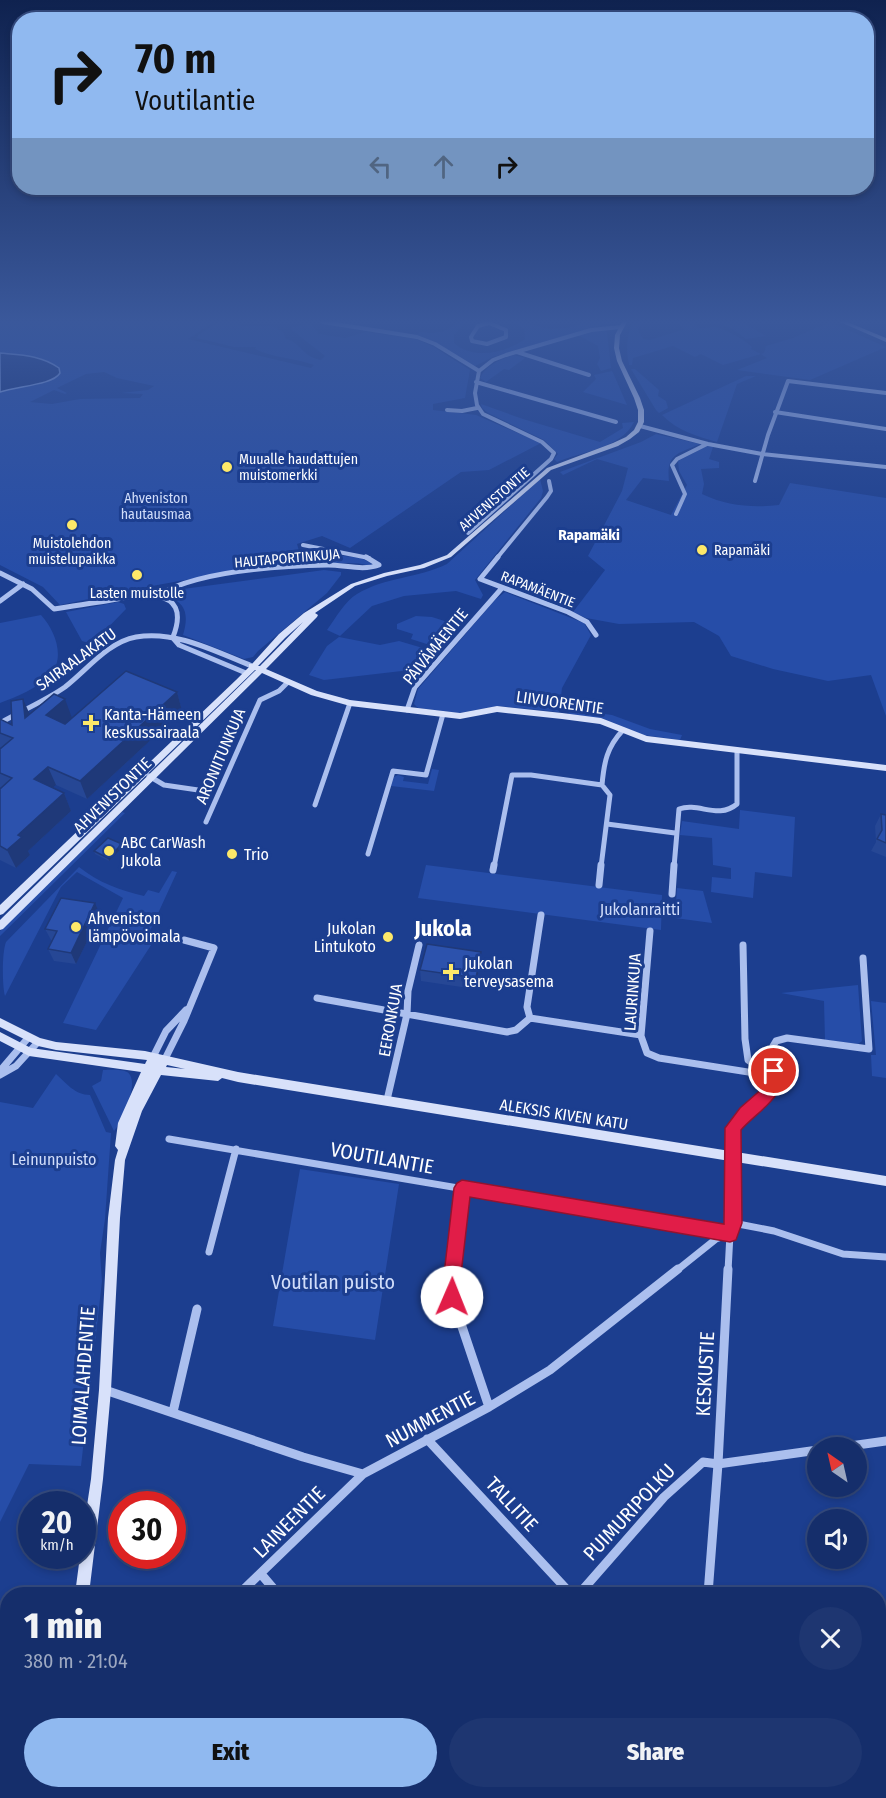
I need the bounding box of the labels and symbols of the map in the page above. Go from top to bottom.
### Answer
place label: Muualle haudattujen muistomerkki [239,451,358,484]
marker: Muualle haudattujen muistomerkki [220,460,234,474]
street label: AHVENISTONTIE [455,464,534,535]
park label: Ahveniston hautausmaa [121,490,191,523]
marker: Muistolehdon muistelupaikka [65,518,79,532]
district label: Rapamäki [558,526,620,544]
place label: Muistolehdon muistelupaikka [28,535,116,568]
place label: Rapamäki [714,542,770,559]
marker: Rapamäki [695,543,709,557]
street label: HAUTAPORTINKUJA [234,545,341,572]
marker: Lasten muistolle [130,568,144,582]
street label: RAPAMÄENTIE [498,568,578,612]
place label: Lasten muistolle [90,585,184,602]
street label: PÄIVÄMÄENTIE [399,604,472,688]
street label: SAIRAALAKATU [33,624,120,695]
street label: LIIVUORENTIE [515,687,605,718]
place label: Kanta-Hämeen keskussairaala [104,705,201,742]
street label: ARONIITUNKUJA [192,705,249,807]
marker: Kanta-Hämeen keskussairaala [82,714,100,732]
street label: AHVENISTONTIE [69,753,155,837]
place label: ABC CarWash Jukola [121,833,206,870]
marker: ABC CarWash Jukola [102,844,116,858]
place label: Trio [244,845,269,864]
marker: Trio [225,847,239,861]
park label: Jukolanraitti [600,900,680,919]
place label: Ahveniston lämpövoimala [88,909,181,946]
district label: Jukola [413,915,472,942]
place label: Jukolan Lintukoto [314,919,376,956]
marker: Ahveniston lämpövoimala [69,920,83,934]
marker: Jukolan Lintukoto [381,930,395,944]
street label: LAURINKUJA [620,952,645,1032]
place label: Jukolan terveysasema [464,954,554,991]
marker: Jukolan terveysasema [442,963,460,981]
street label: EERONKUJA [375,982,406,1058]
pin [748,1045,799,1096]
street label: ALEKSIS KIVEN KATU [498,1095,630,1134]
street label: VOUTILANTIE [329,1137,435,1179]
park label: Leinunpuisto [11,1150,97,1169]
position arrow [420,1265,484,1329]
park label: Voutilan puisto [271,1270,395,1294]
street label: LOIMALAHDENTIE [66,1306,100,1446]
street label: KESKUSTIE [691,1331,719,1417]
street label: NUMMENTIE [381,1385,479,1453]
north arrow [807,1437,867,1497]
street label: PUIMURIPOLKU [578,1459,680,1565]
street label: TALLITIE [481,1472,543,1536]
street label: LAINEENTIE [248,1481,330,1563]
speed limit sign: 30 [108,1491,186,1569]

